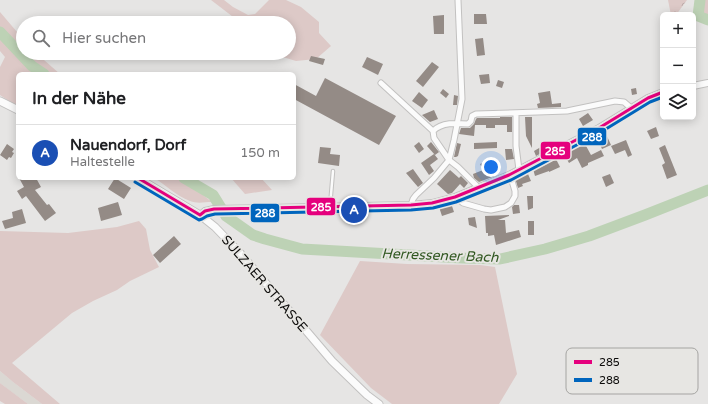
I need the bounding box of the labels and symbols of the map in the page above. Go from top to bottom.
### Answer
line badge: 288 [577,127,607,146]
text: 288 [582,131,602,144]
line badge: 285 [540,141,571,160]
text: 285 [545,145,565,158]
your location [481,157,501,177]
pin: A [341,195,367,225]
line badge: 285 [306,197,336,216]
text: 285 [311,201,331,214]
line badge: 288 [250,203,280,223]
text: 288 [255,207,275,220]
street label: SULZAER STRASSE [218,232,311,335]
water label: Herressener Bach [381,245,499,266]
legend [566,348,698,394]
text: 285 [599,356,620,369]
text: 288 [599,374,620,387]

